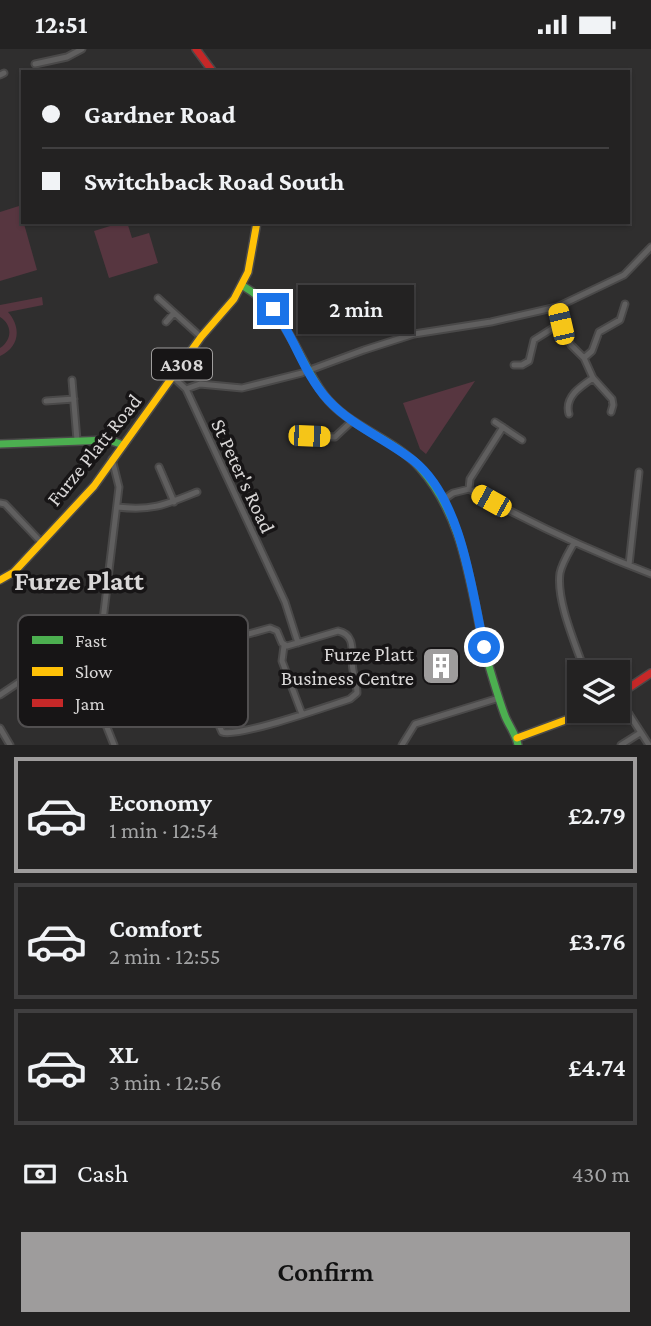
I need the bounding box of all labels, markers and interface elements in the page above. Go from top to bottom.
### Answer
text: 12:51 [35,10,88,39]
text: Gardner Road [84,100,236,129]
text: Switchback Road South [84,167,344,196]
callout: 2 min [298,285,413,333]
route end [257,293,289,325]
text: 2 min [329,296,383,322]
car [547,301,576,347]
road number: A308 [152,349,212,379]
street label: Furze Platt Road [42,389,146,511]
street label: St Peter's Road [206,415,280,537]
car [288,425,331,447]
car [468,482,515,520]
district label: Furze Platt [14,565,145,596]
legend [18,615,248,727]
text: Fast [75,630,107,651]
route start [468,631,500,663]
place label: Furze Platt Business Centre [281,642,415,690]
building icon: Furze Platt Business Centre [420,645,462,687]
map controls [567,660,630,723]
button: layers [567,660,630,723]
text: Slow [75,661,112,682]
text: Jam [73,693,105,714]
icon: car [25,784,88,847]
text: Economy [109,788,212,817]
text: £2.79 [568,801,626,830]
text: 1 min · 12:54 [109,817,218,843]
icon: car [25,910,88,973]
text: Comfort [109,914,202,943]
text: £3.76 [569,927,626,956]
text: 2 min · 12:55 [109,943,221,969]
icon: car [25,1036,88,1099]
text: XL [109,1040,138,1069]
text: £4.74 [568,1053,626,1082]
text: 3 min · 12:56 [109,1069,222,1095]
icon: cash [21,1155,59,1193]
text: Cash [77,1159,128,1188]
text: 430 m [572,1161,630,1187]
button: Confirm [21,1232,630,1312]

